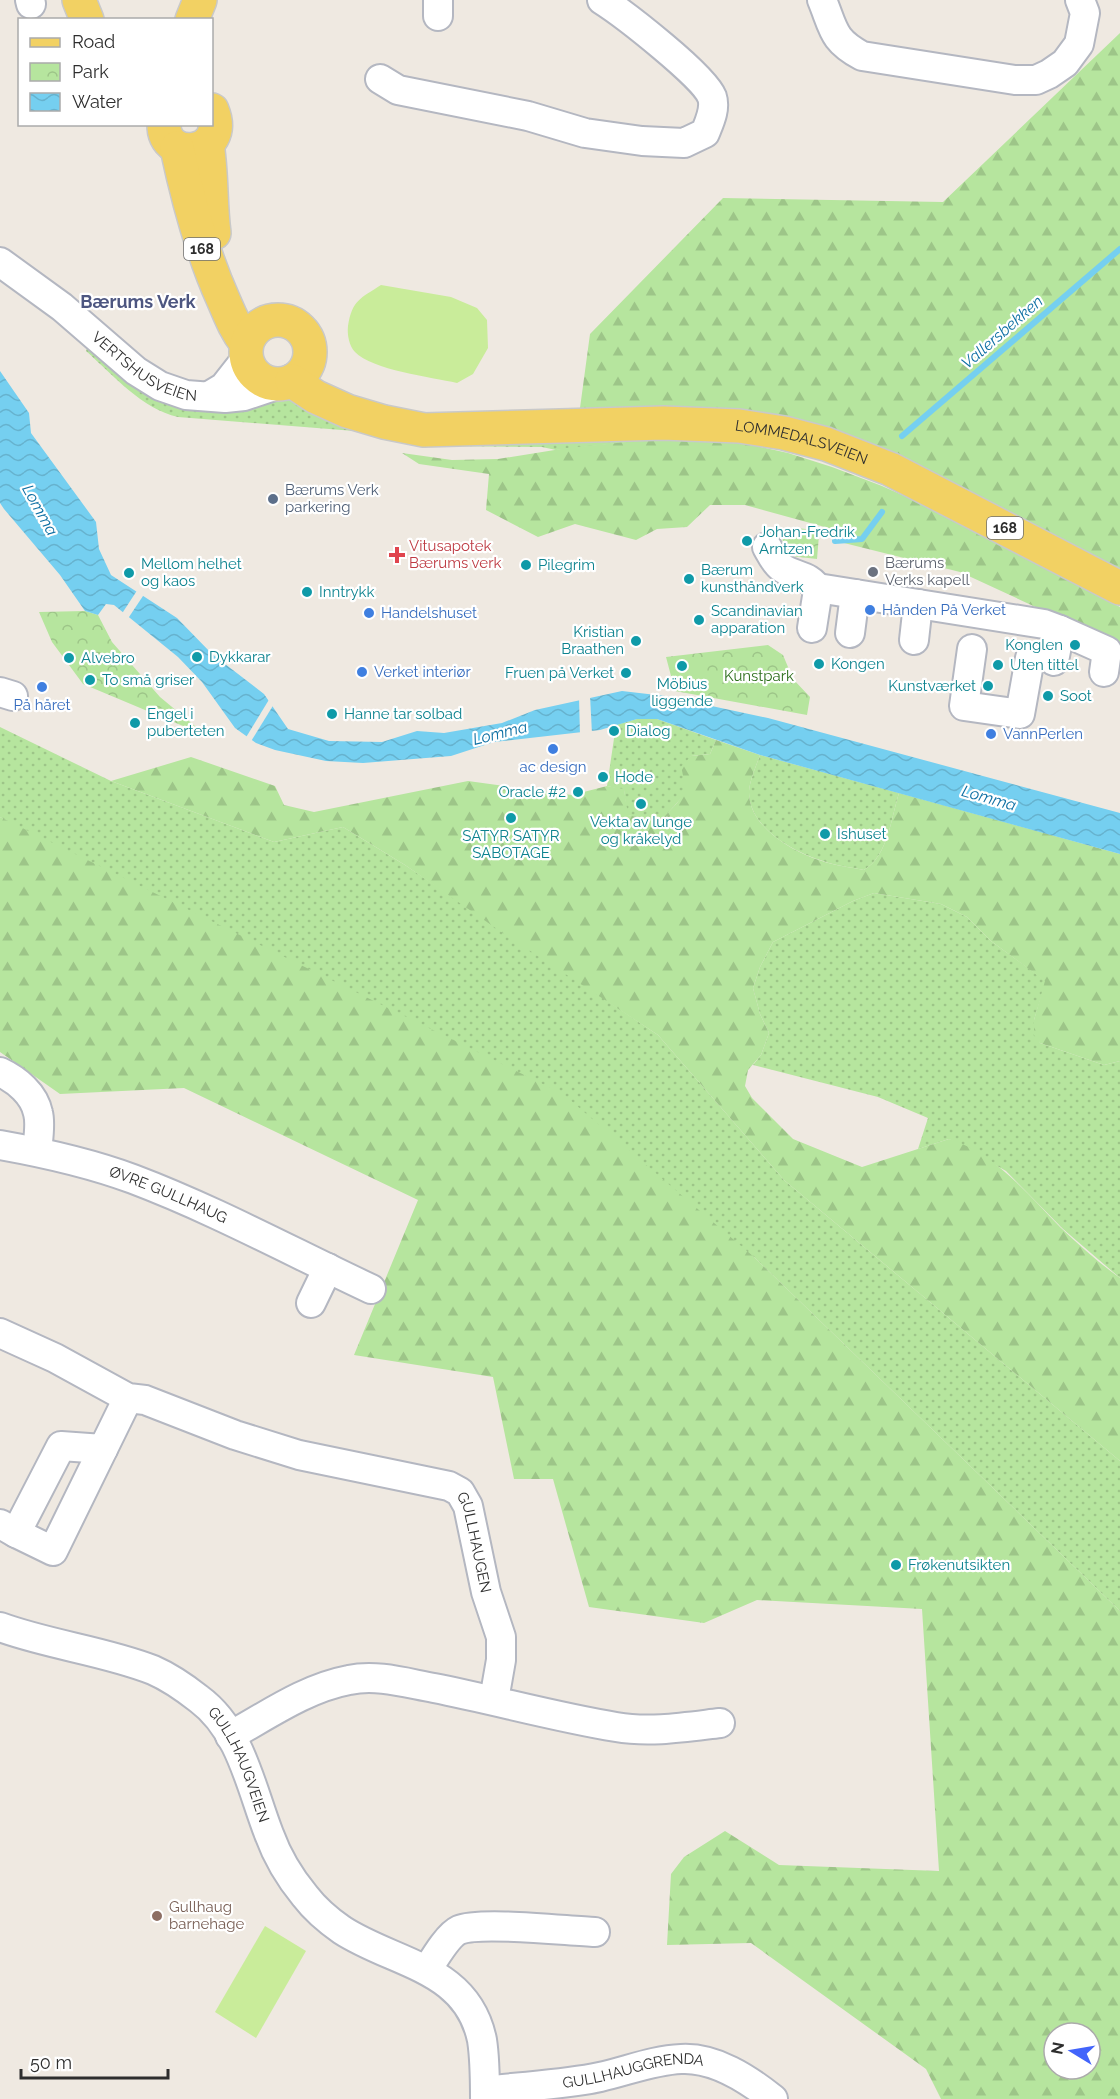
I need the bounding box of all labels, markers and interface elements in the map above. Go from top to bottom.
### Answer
legend [18,18,213,126]
text: Road [72,31,115,52]
text: Park [72,61,109,82]
text: Water [72,91,123,112]
road number: 168 [184,238,220,260]
district label: Bærums Verk [80,291,197,312]
water label: Vallersbekken [957,291,1047,372]
street label: VERTSHUSVEIEN [88,328,198,405]
street label: LOMMEDALSVEIEN [734,417,870,468]
water label: Lomma [18,481,62,539]
place label: Bærums Verk parkering [285,481,379,516]
marker: Bærums Verk parkering [266,492,280,506]
road number: 168 [987,517,1023,539]
place label: Johan-Fredrik Arntzen [759,523,855,558]
marker: Johan-Fredrik Arntzen [740,534,754,548]
place label: Vitusapotek Bærums verk [409,537,501,572]
marker: Vitusapotek Bærums verk [390,548,404,562]
place label: Bærums Verks kapell [885,554,971,589]
place label: Mellom helhet og kaos [141,555,242,590]
place label: Pilegrim [538,556,595,574]
marker: Pilegrim [519,558,533,572]
place label: Bærum kunsthåndverk [701,561,804,596]
marker: Bærums Verks kapell [866,565,880,579]
marker: Mellom helhet og kaos [122,566,136,580]
marker: Bærum kunsthåndverk [682,572,696,586]
place label: Inntrykk [319,583,375,601]
marker: Inntrykk [300,585,314,599]
place label: Hånden På Verket [882,601,1006,619]
place label: Scandinavian apparation [711,602,803,637]
marker: Hånden På Verket [863,603,877,617]
place label: Handelshuset [381,604,477,622]
marker: Handelshuset [362,606,376,620]
marker: Scandinavian apparation [692,613,706,627]
place label: Kristian Braathen [561,623,624,658]
marker: Kristian Braathen [629,634,643,648]
place label: Konglen [1005,636,1063,654]
marker: Konglen [1068,638,1082,652]
place label: Dykkarar [209,648,271,666]
place label: Alvebro [81,649,135,667]
marker: Dykkarar [190,650,204,664]
marker: Alvebro [62,651,76,665]
place label: Kongen [831,655,885,673]
place label: Uten tittel [1010,656,1080,674]
marker: Kongen [812,657,826,671]
marker: Uten tittel [991,658,1005,672]
marker: Möbius liggende [675,659,689,673]
place label: Verket interiør [374,663,471,681]
place label: Fruen på Verket [505,664,614,682]
marker: Verket interiør [355,665,369,679]
marker: Fruen på Verket [619,666,633,680]
park label: Kunstpark [724,667,794,685]
place label: To små griser [102,671,195,689]
marker: To små griser [83,673,97,687]
place label: Möbius liggende [651,675,713,710]
place label: Kunstværket [888,677,976,695]
marker: Kunstværket [981,679,995,693]
marker: På håret [35,680,49,694]
place label: Soot [1060,687,1092,705]
marker: Soot [1041,689,1055,703]
place label: På håret [14,696,70,714]
place label: Engel i puberteten [147,705,225,740]
place label: Hanne tar solbad [344,705,462,723]
marker: Hanne tar solbad [325,707,339,721]
marker: Engel i puberteten [128,716,142,730]
water label: Lomma [471,717,530,749]
place label: Dialog [626,722,670,740]
marker: Dialog [607,724,621,738]
place label: VannPerlen [1003,725,1083,743]
marker: VannPerlen [984,727,998,741]
marker: ac design [546,742,560,756]
place label: ac design [520,758,586,776]
place label: Hode [615,768,653,786]
marker: Hode [596,770,610,784]
water label: Lomma [960,781,1019,815]
place label: Oracle #2 [498,783,566,801]
marker: Oracle #2 [571,785,585,799]
marker: Vekta av lunge og kråkelyd [634,797,648,811]
marker: SATYR SATYR SABOTAGE [504,811,518,825]
place label: Vekta av lunge og kråkelyd [590,813,692,848]
place label: Ishuset [837,825,887,843]
place label: SATYR SATYR SABOTAGE [462,827,560,862]
marker: Ishuset [818,827,832,841]
street label: ØVRE GULLHAUG [107,1162,230,1227]
street label: GULLHAUGEN [453,1489,495,1594]
place label: Frøkenutsikten [908,1556,1010,1574]
marker: Frøkenutsikten [889,1558,903,1572]
street label: GULLHAUGVEIEN [204,1703,273,1825]
place label: Gullhaug barnehage [169,1898,244,1933]
marker: Gullhaug barnehage [150,1909,164,1923]
north arrow [1042,2021,1102,2081]
text: N [1047,2040,1068,2056]
scale bar [21,2042,168,2080]
street label: GULLHAUGGRENDA [561,2050,705,2092]
text: 50 m [30,2052,72,2073]

